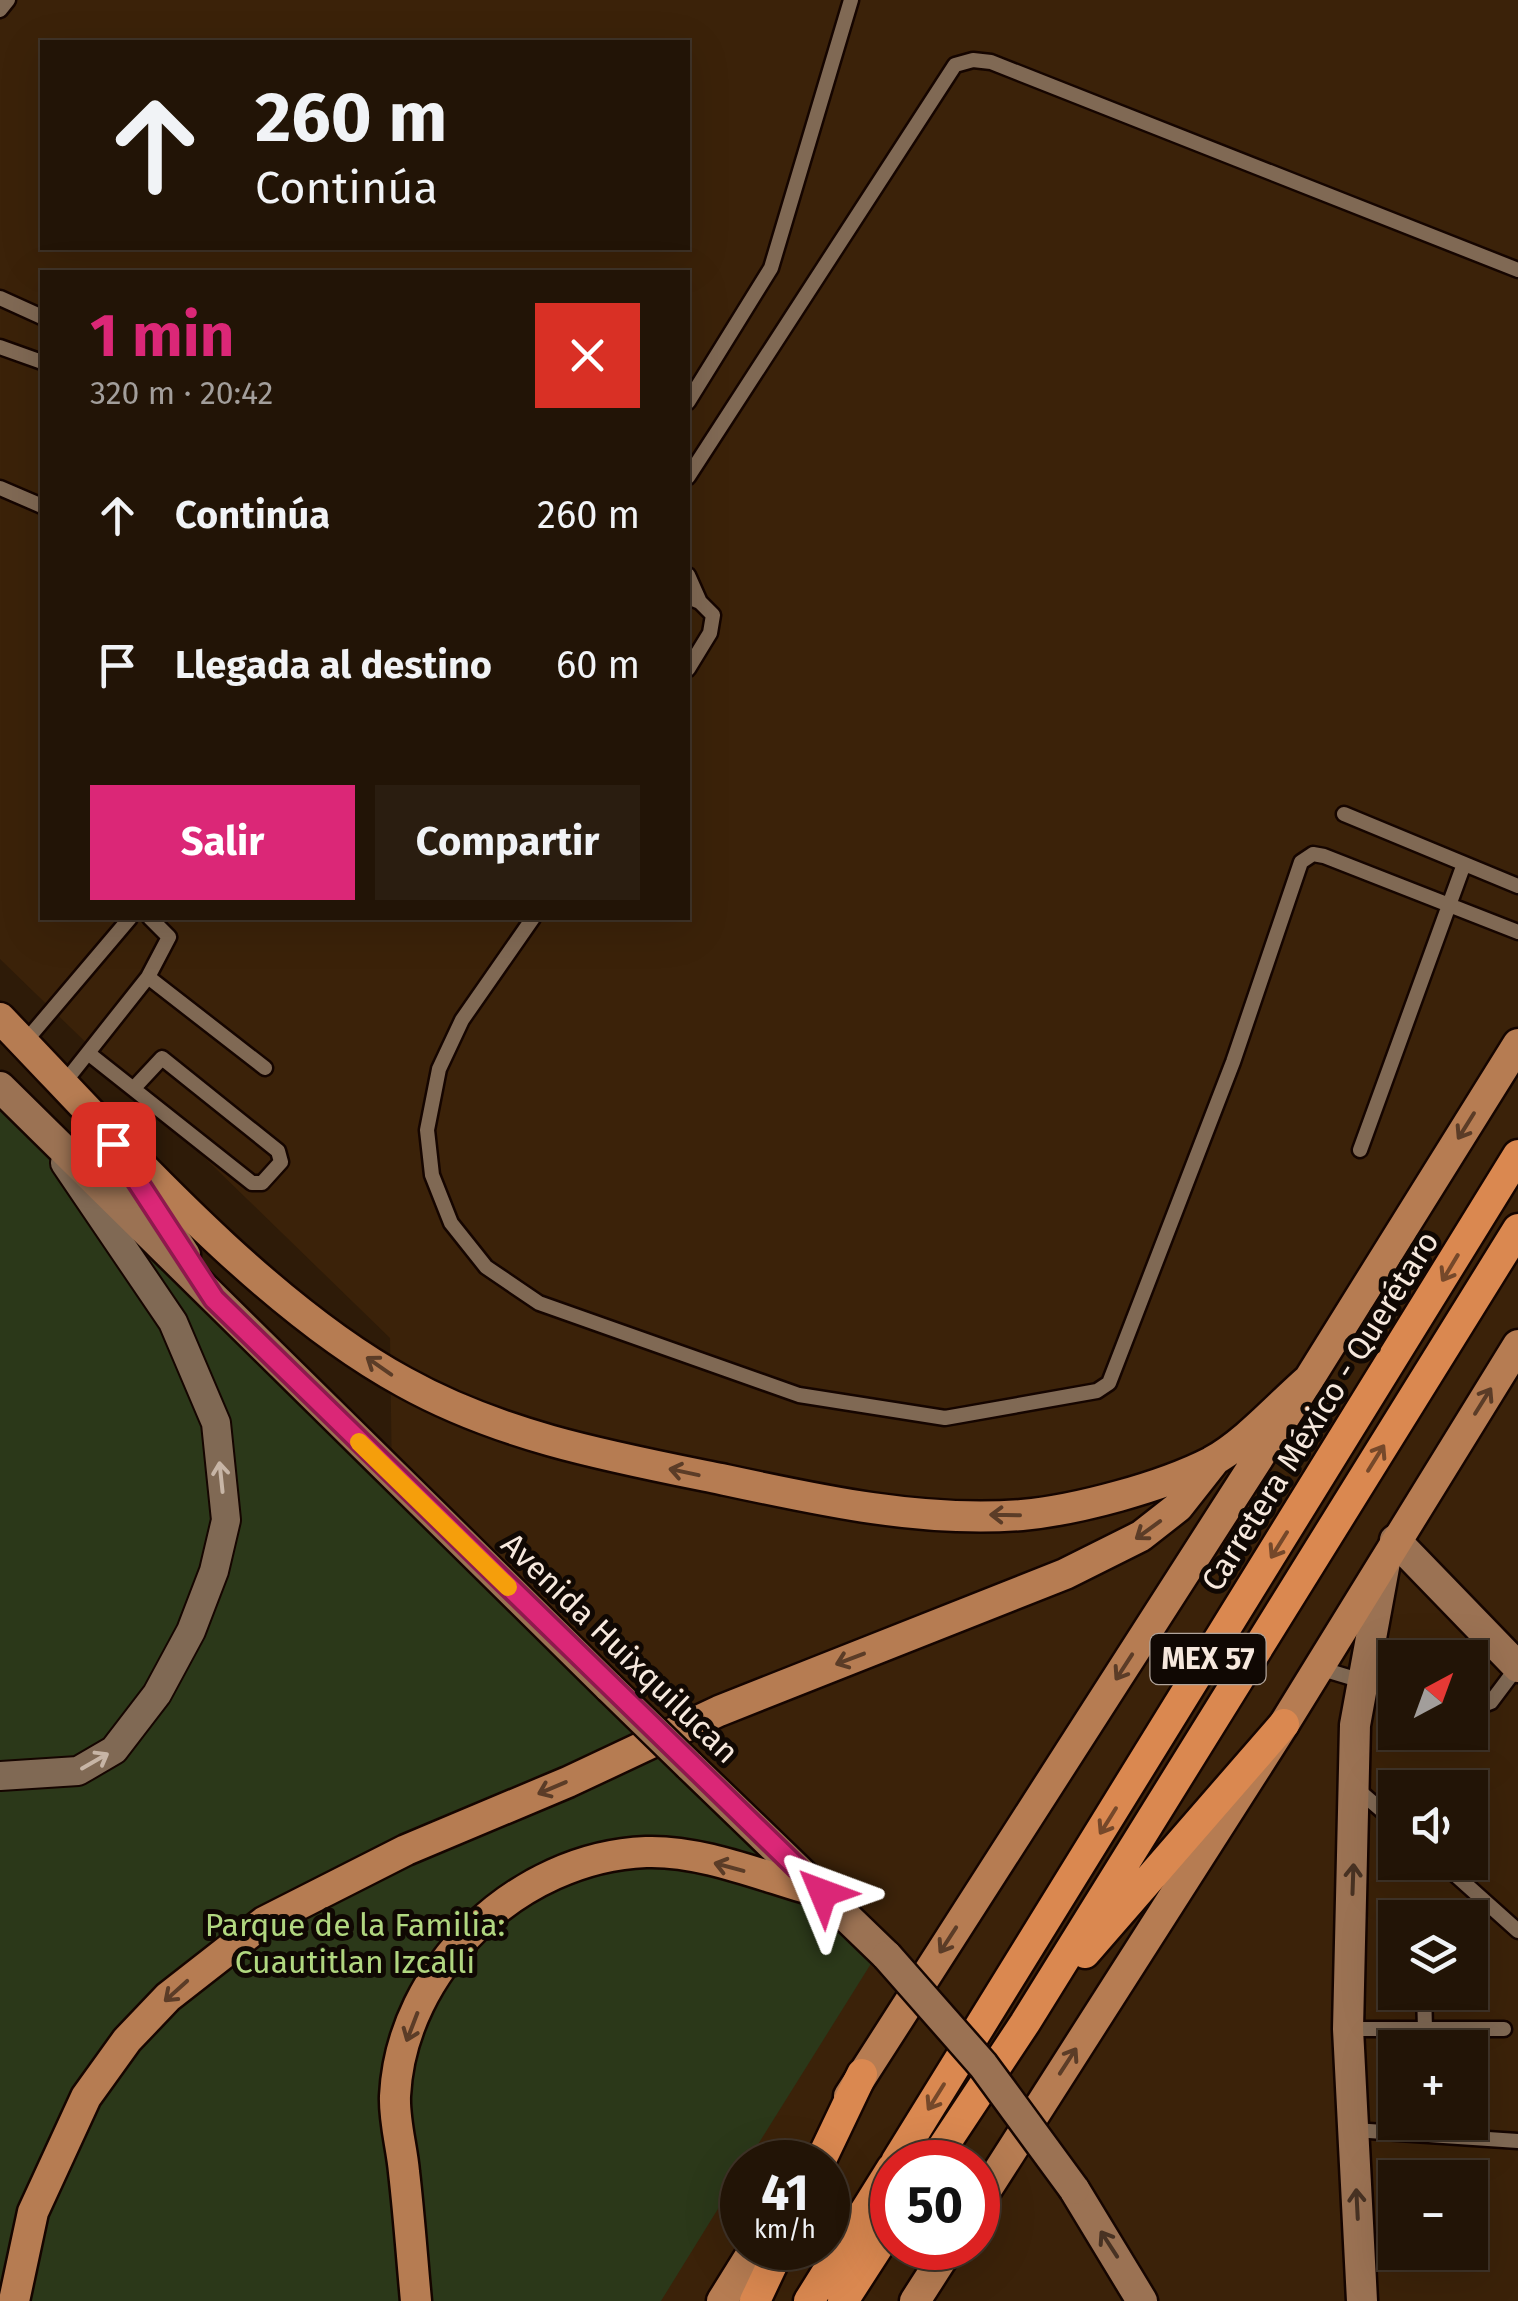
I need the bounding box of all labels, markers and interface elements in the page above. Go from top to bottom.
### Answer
text: 260 m [255,76,447,160]
icon: ahead [90,80,220,210]
text: Continúa [255,161,438,215]
text: 1 min [90,300,234,372]
button: close [535,303,640,408]
text: 320 m · 20:42 [90,374,273,412]
icon: ahead [90,488,145,543]
text: Continúa [175,492,330,538]
text: 260 m [537,492,640,538]
icon: arrive [90,638,145,693]
text: Llegada al destino [175,642,492,688]
text: 60 m [556,642,640,688]
button: Salir [90,785,355,900]
button: Compartir [375,785,640,900]
pin [71,1102,156,1187]
one-way arrow [1456,1112,1477,1140]
icon: arrive [86,1117,141,1172]
street label: Carretera México - Querétaro [1193,1224,1447,1598]
one-way arrow [1439,1253,1460,1282]
one-way arrow [366,1356,394,1377]
one-way arrow [1472,1387,1493,1416]
one-way arrow [1366,1444,1386,1473]
one-way arrow [212,1461,231,1494]
one-way arrow [669,1461,701,1480]
one-way arrow [990,1505,1022,1524]
one-way arrow [1135,1519,1162,1540]
street label: Avenida Huixquilucan [494,1525,746,1771]
one-way arrow [1269,1530,1290,1559]
road number: MEX 57 [1150,1634,1266,1684]
north arrow [1378,1640,1488,1750]
map controls [1378,1640,1488,2270]
one-way arrow [836,1651,866,1669]
one-way arrow [1113,1652,1134,1681]
one-way arrow [79,1751,109,1771]
button: sound [1378,1770,1488,1880]
one-way arrow [537,1780,568,1798]
one-way arrow [1098,1806,1118,1835]
position arrow [771,1841,875,1945]
one-way arrow [714,1857,745,1875]
one-way arrow [1344,1863,1363,1895]
button: layers [1378,1900,1488,2010]
park label: Parque de la Familia: Cuautitlan Izcalli [205,1906,505,1981]
one-way arrow [938,1926,959,1954]
one-way arrow [164,1979,189,2002]
one-way arrow [402,2011,420,2042]
button: + [1378,2030,1488,2140]
one-way arrow [1057,2048,1078,2076]
one-way arrow [926,2082,947,2111]
speed limit sign: 50 [870,2140,1000,2270]
button: − [1378,2160,1488,2270]
text: 41 [761,2163,809,2223]
one-way arrow [1347,2188,1366,2220]
text: km/h [754,2215,816,2245]
one-way arrow [1099,2230,1119,2259]

